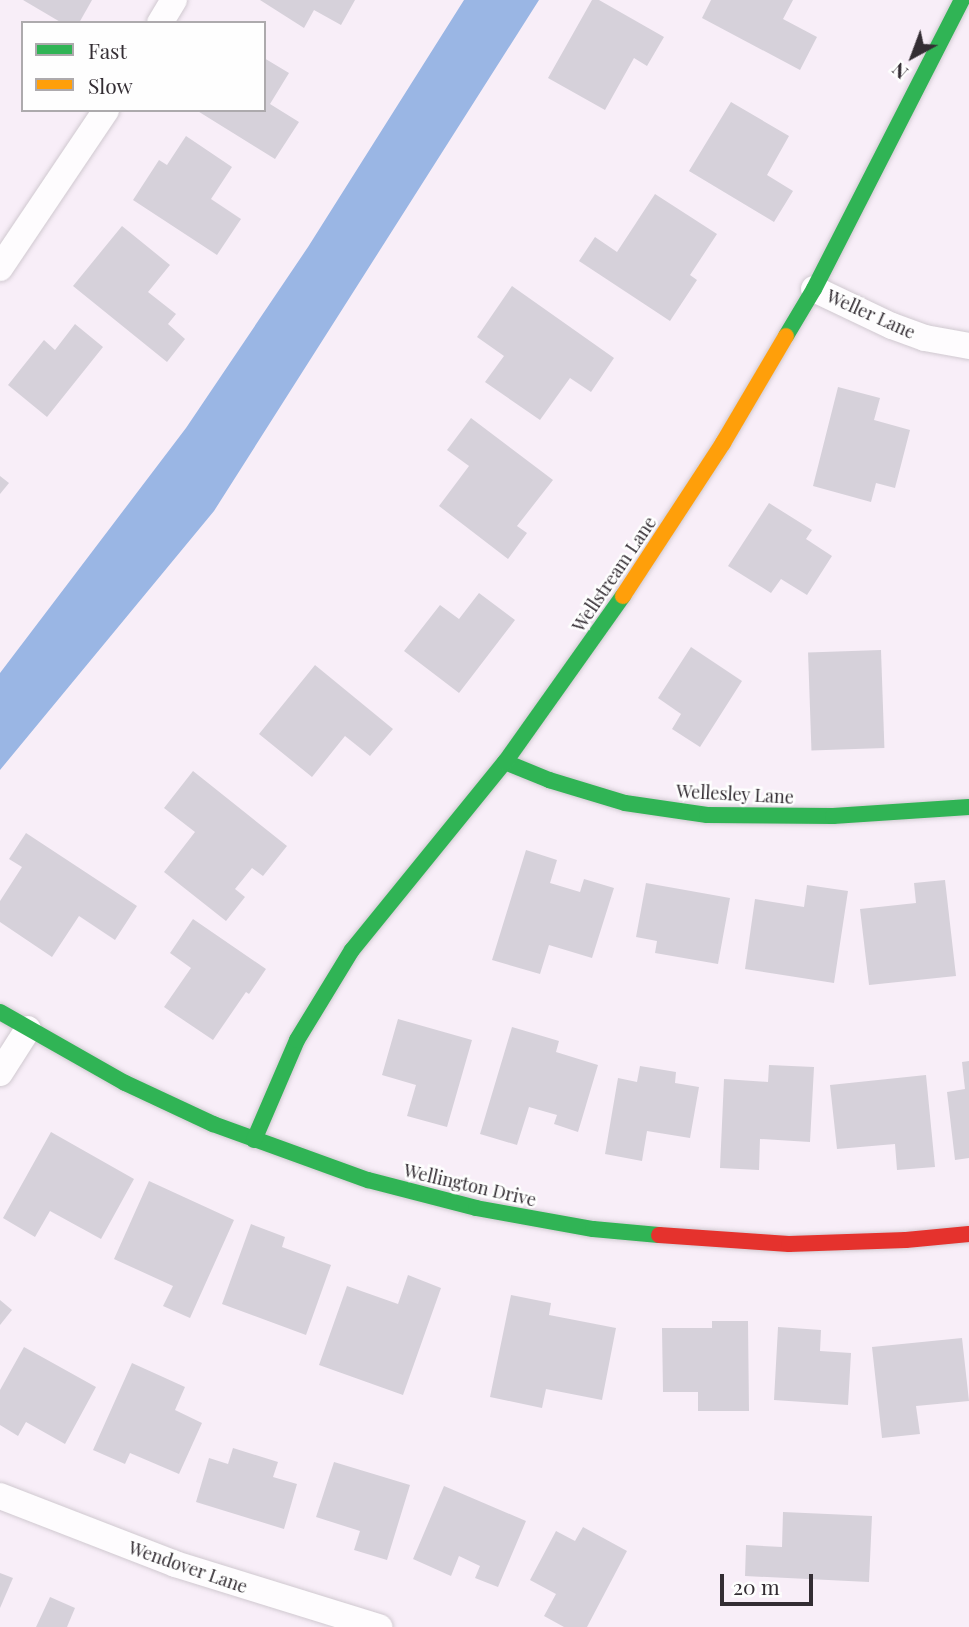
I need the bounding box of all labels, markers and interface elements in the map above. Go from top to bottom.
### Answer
legend [21,21,266,112]
north arrow [878,21,948,91]
text: Fast [88,36,127,64]
text: N [886,58,913,86]
text: Slow [88,71,133,99]
street label: Weller Lane [823,285,919,343]
street label: Wellstream Lane [567,512,661,636]
street label: Wellesley Lane [675,780,795,808]
street label: Wellington Drive [402,1159,538,1211]
street label: Wendover Lane [126,1536,250,1598]
scale bar [724,1560,817,1604]
text: 20 m [733,1572,780,1600]

